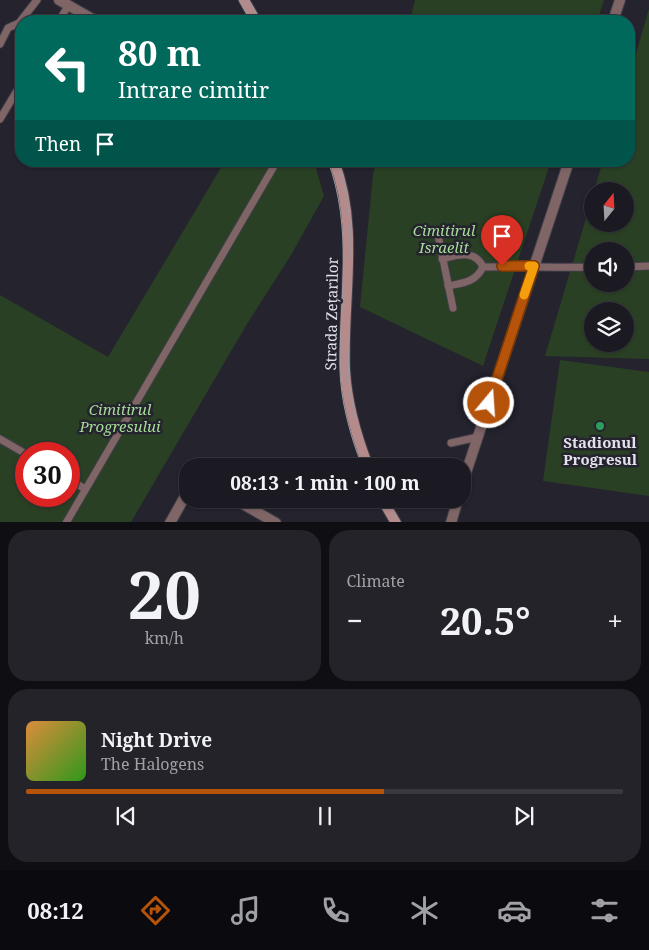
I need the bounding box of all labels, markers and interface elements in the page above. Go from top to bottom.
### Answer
text: 80 m [118,29,201,76]
icon: left [35,35,100,100]
text: Intrare cimitir [118,74,269,104]
icon: arrive [91,130,119,158]
text: Then [35,131,81,157]
north arrow [584,182,634,232]
map controls [584,182,634,352]
pin [481,215,523,266]
park label: Cimitirul Israelit [413,220,476,257]
icon: arrive [488,222,516,250]
button: sound [584,242,634,292]
street label: Strada Zețarilor [320,257,342,371]
button: layers [584,302,634,352]
position arrow [462,376,514,428]
park label: Cimitirul Progresului [78,399,161,436]
marker: Stadionul Progresul [594,420,606,432]
place label: Stadionul Progresul [563,432,638,469]
speed limit sign: 30 [15,442,80,507]
text: 08:13 · 1 min · 100 m [230,470,420,496]
text: 20 [128,550,201,638]
text: Climate [347,570,405,592]
text: 20.5° [440,594,530,646]
text: − [347,601,363,639]
text: + [607,601,623,639]
text: km/h [145,627,184,649]
text: Night Drive [101,727,212,753]
text: The Halogens [101,753,204,775]
icon: previous [112,802,140,830]
icon: pause [311,802,339,830]
icon: next [510,802,538,830]
icon: directions [138,893,173,928]
icon: music [228,893,263,928]
icon: phone [318,893,353,928]
icon: climate [407,893,442,928]
icon: car [497,893,532,928]
icon: filters [587,893,622,928]
text: 08:12 [27,895,84,925]

